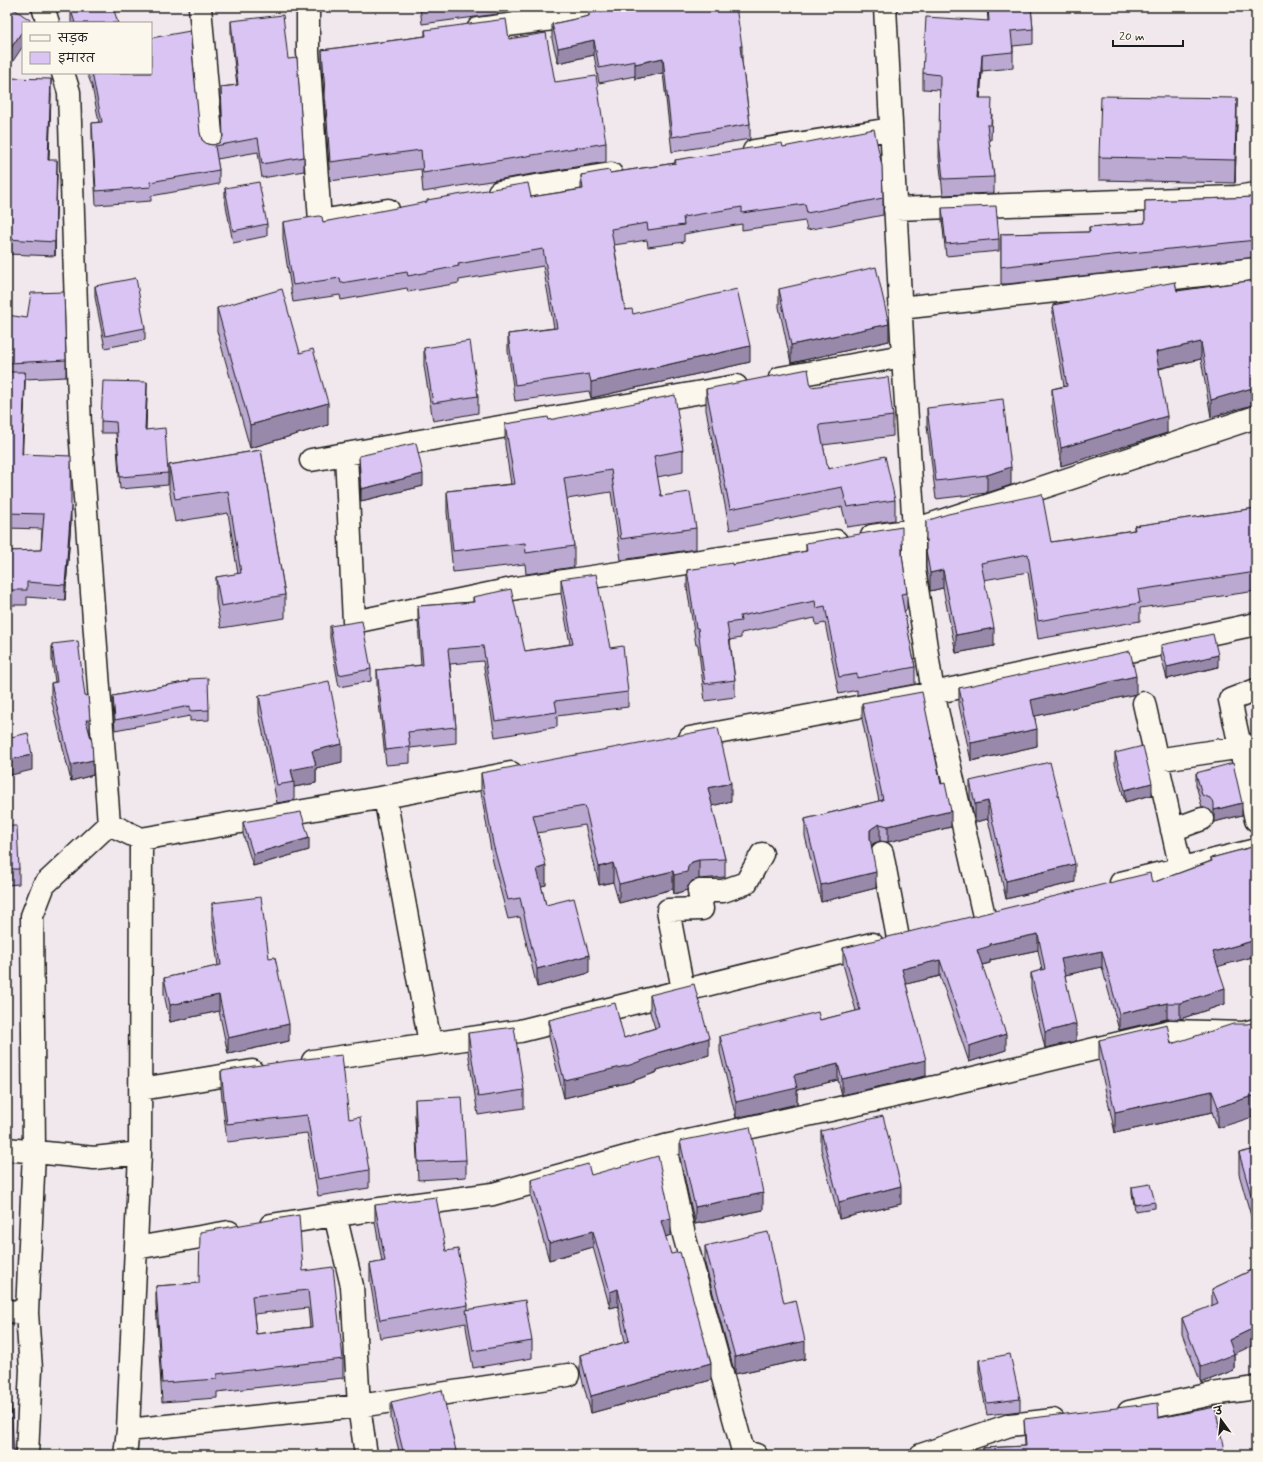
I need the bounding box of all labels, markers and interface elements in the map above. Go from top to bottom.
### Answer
legend [22,22,152,74]
scale bar [1113,22,1183,48]
text: 20 m [1119,29,1145,45]
text: सड़क [57,31,89,47]
text: इमारत [58,51,96,67]
north arrow [1201,1400,1241,1440]
text: उ [1212,1403,1226,1419]

